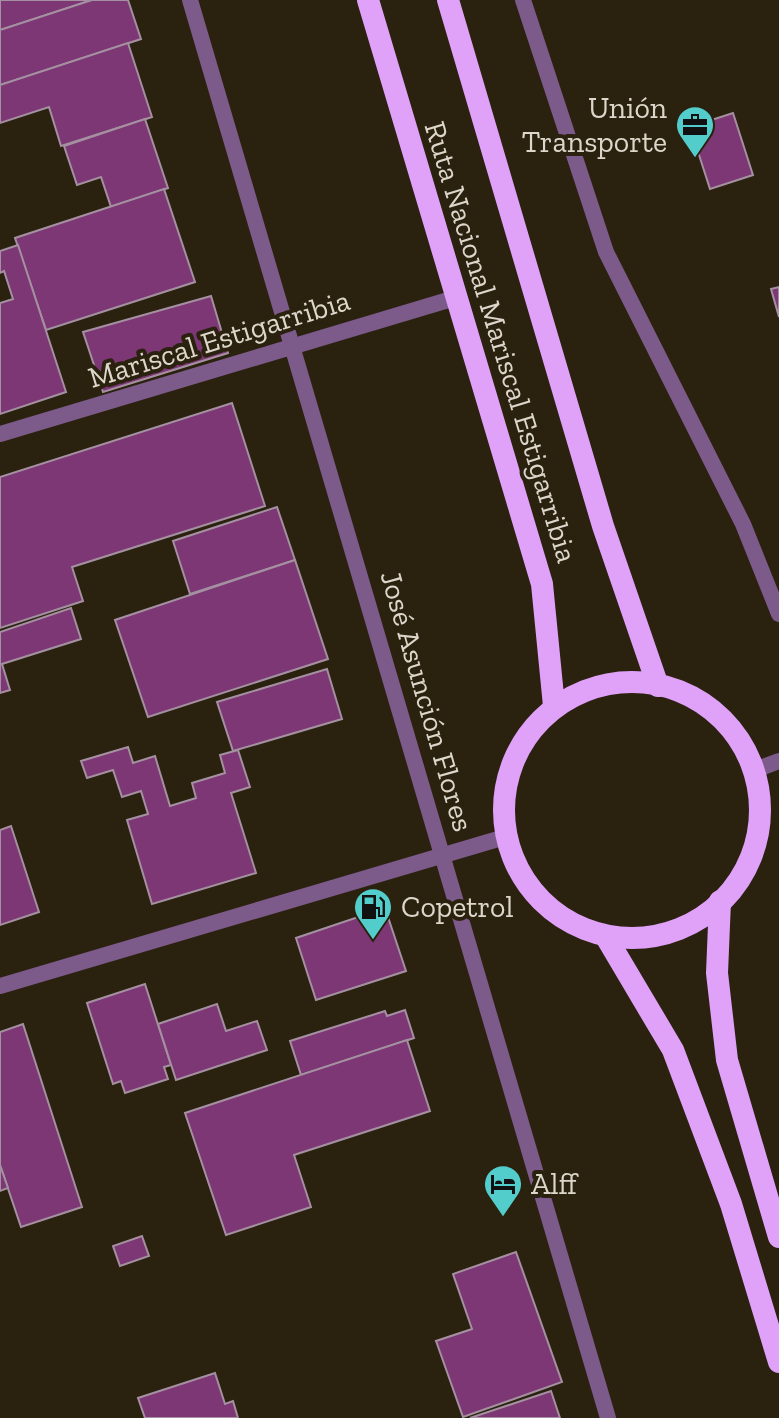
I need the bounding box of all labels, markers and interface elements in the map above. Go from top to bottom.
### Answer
place label: Unión Transporte [522,90,667,160]
office icon: Unión Transporte [674,104,716,159]
street label: Ruta Nacional Mariscal Estigarribia [417,117,585,567]
street label: Mariscal Estigarribia [84,282,354,396]
street label: José Asunción Flores [373,566,481,836]
fuel station icon: Copetrol [352,886,394,941]
place label: Copetrol [401,889,513,925]
hotel icon: Alff [482,1163,524,1218]
place label: Alff [531,1166,579,1202]

